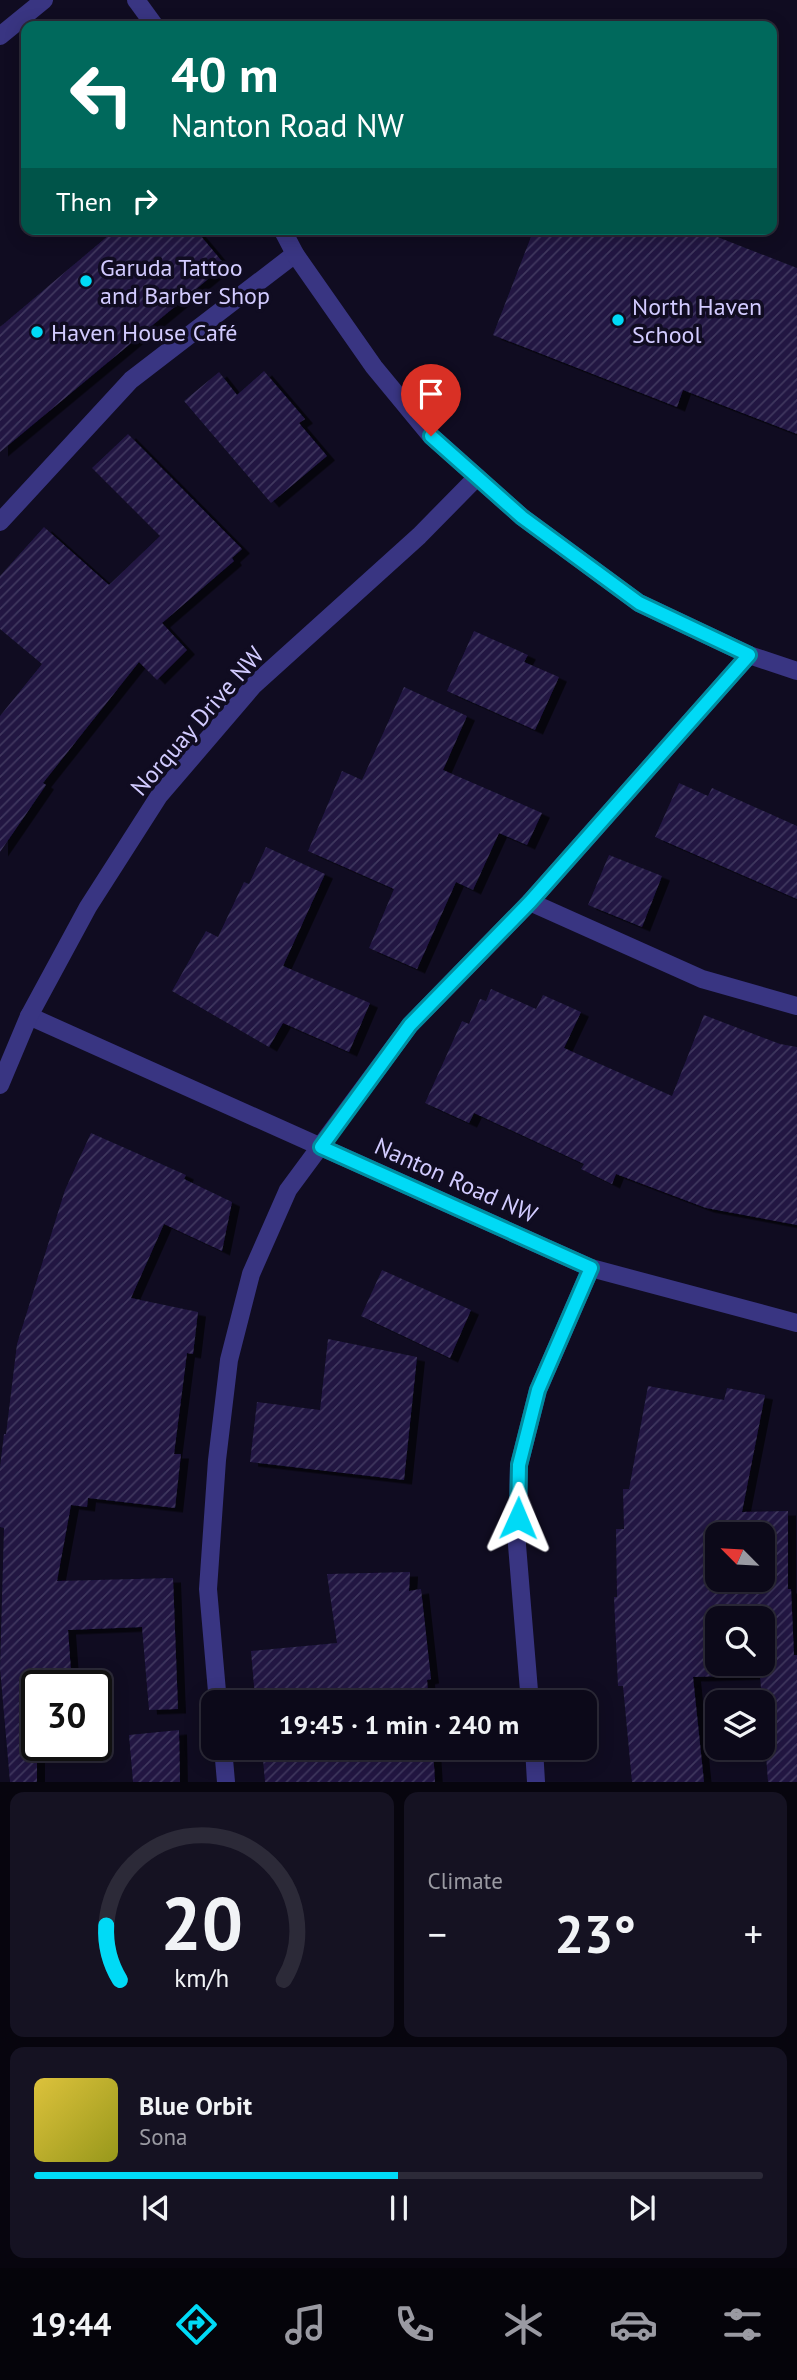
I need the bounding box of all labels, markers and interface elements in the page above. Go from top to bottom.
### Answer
text: 40 m [171,42,278,106]
icon: left [56,49,147,140]
text: Nanton Road NW [171,104,404,146]
icon: right [126,182,164,220]
text: Then [56,185,112,218]
place label: Garuda Tattoo and Barber Shop [100,252,270,311]
marker: Garuda Tattoo and Barber Shop [78,273,94,289]
place label: North Haven School [632,291,762,350]
marker: North Haven School [610,312,626,328]
place label: Haven House Café [51,317,237,348]
marker: Haven House Café [29,324,45,340]
pin [401,364,461,436]
icon: arrive [412,375,450,413]
street label: Norquay Drive NW [124,640,270,802]
street label: Nanton Road NW [370,1130,542,1230]
position arrow [481,1481,555,1555]
north arrow [705,1522,775,1592]
map controls [705,1522,775,1760]
button: search [705,1606,775,1676]
speed limit sign: 30 [21,1670,112,1761]
button: layers [705,1690,775,1760]
text: 19:45 · 1 min · 240 m [279,1708,519,1741]
text: Climate [428,1866,503,1895]
text: 20 [160,1877,243,1971]
text: 23° [554,1900,636,1967]
text: − [428,1909,447,1958]
text: + [744,1909,763,1958]
text: km/h [174,1962,229,1994]
text: Blue Orbit [139,2089,252,2122]
text: Sona [139,2122,188,2151]
icon: previous [137,2189,175,2227]
icon: pause [380,2189,418,2227]
icon: next [623,2189,661,2227]
icon: directions [172,2300,221,2349]
icon: music [281,2300,330,2349]
icon: phone [390,2300,439,2349]
icon: climate [499,2300,548,2349]
icon: car [609,2300,658,2349]
icon: filters [718,2300,767,2349]
text: 19:44 [30,2303,111,2345]

